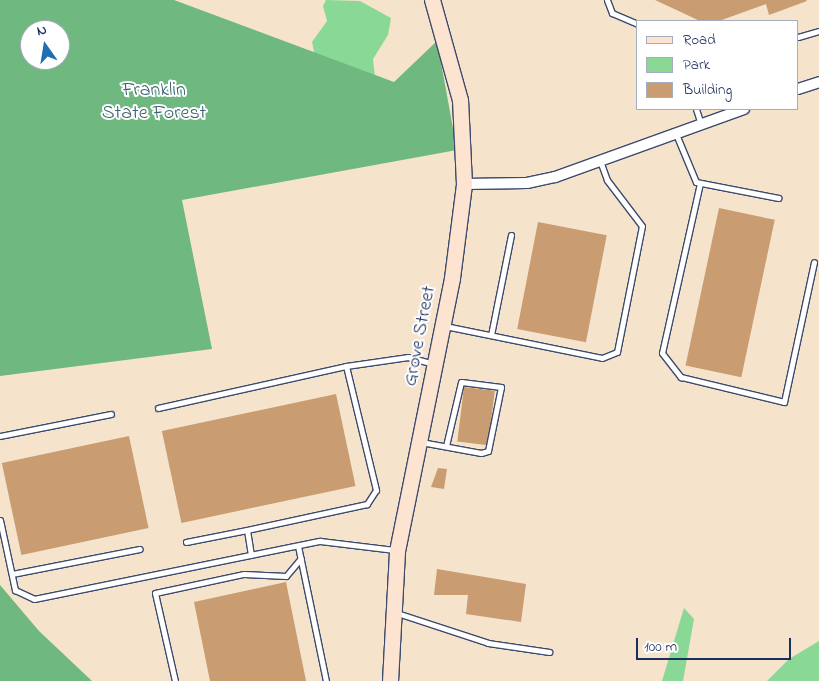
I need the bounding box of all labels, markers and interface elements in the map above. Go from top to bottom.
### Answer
north arrow [20,20,70,70]
text: N [35,20,49,42]
legend [636,20,799,110]
text: Road [683,29,716,51]
text: Park [683,54,710,76]
park label: Franklin State Forest [102,79,206,126]
text: Building [683,79,732,101]
street label: Grove Street [399,284,441,388]
scale bar [639,628,794,660]
text: 100 m [644,636,677,658]

